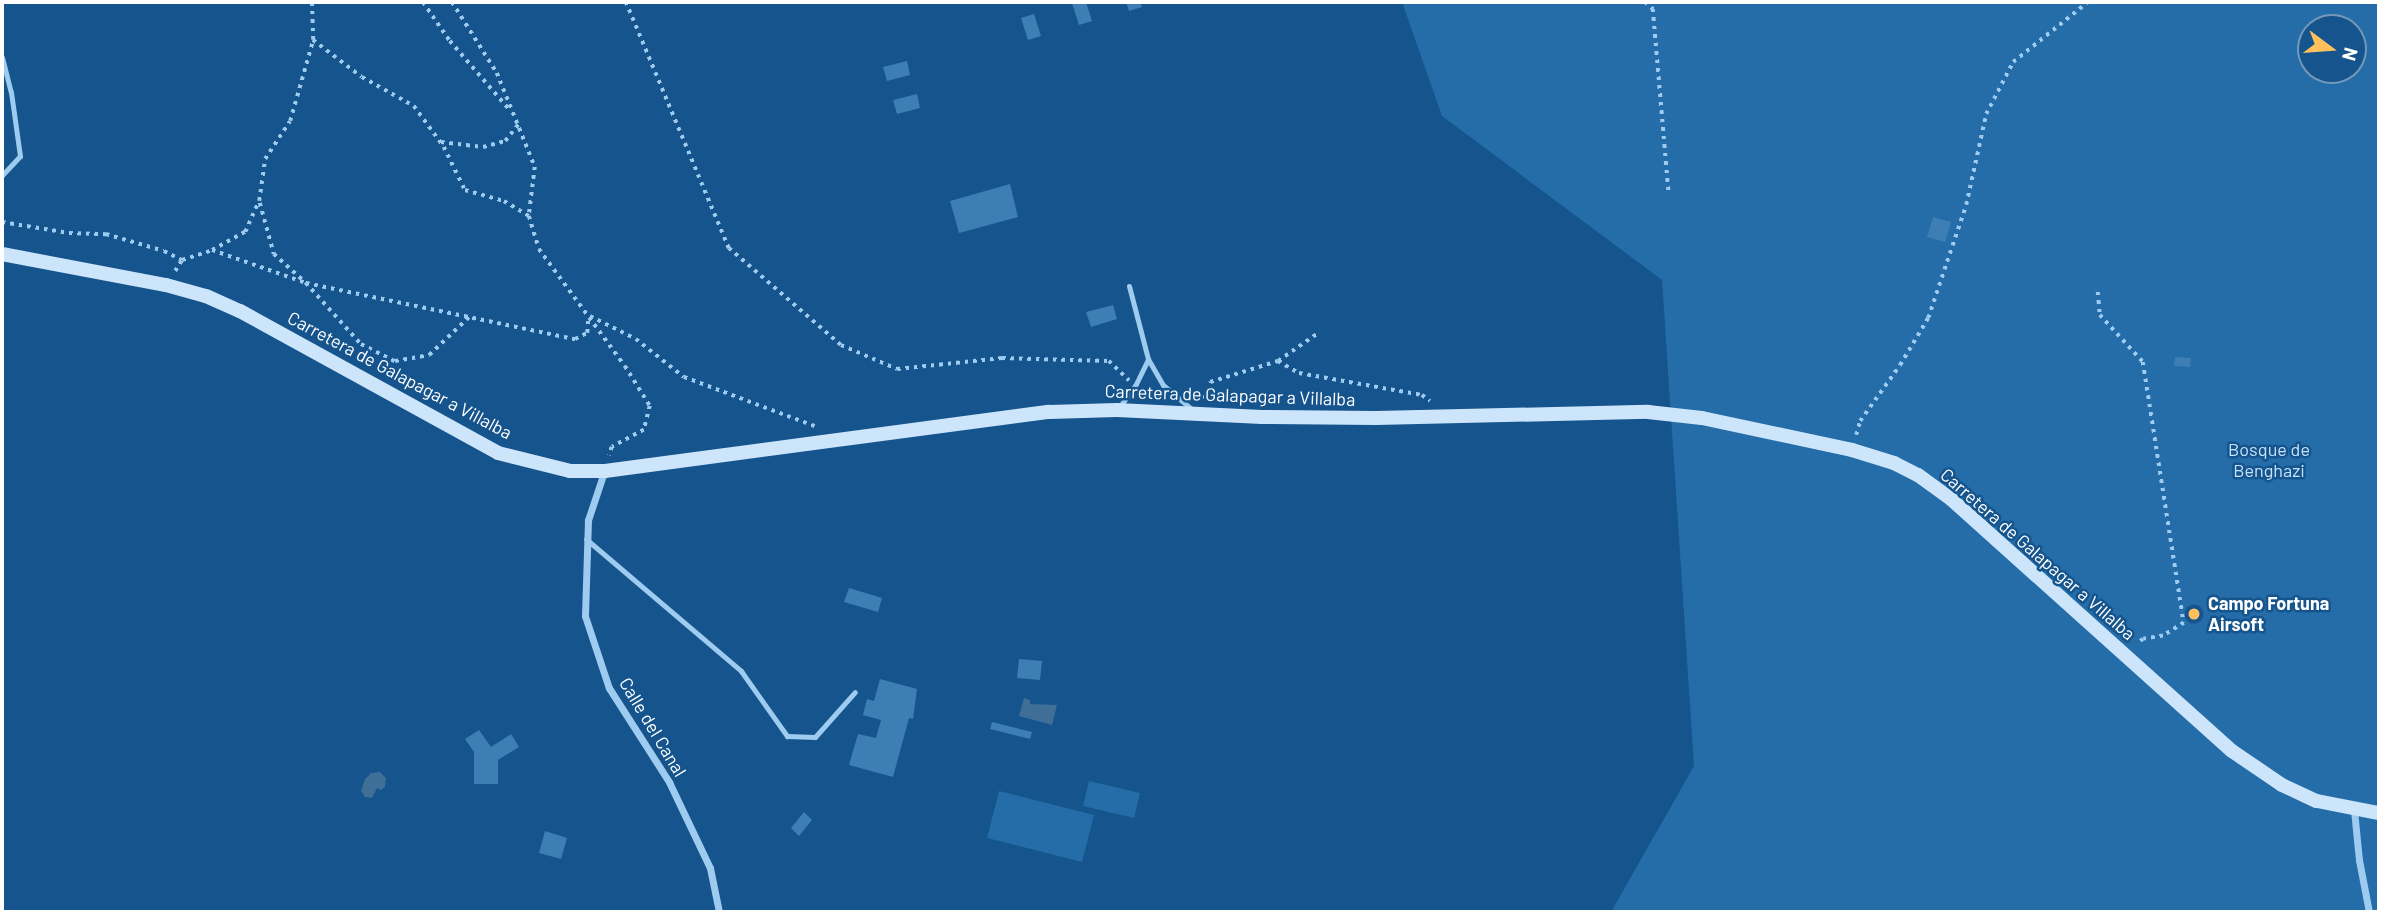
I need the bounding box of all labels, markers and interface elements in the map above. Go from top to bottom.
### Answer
north arrow [2297,14,2367,84]
text: N [2338,45,2364,64]
street label: Carretera de Galapagar a Villalba [284,307,516,443]
street label: Carretera de Galapagar a Villalba [1104,380,1356,410]
park label: Bosque de Benghazi [2228,439,2310,482]
street label: Carretera de Galapagar a Villalba [1936,464,2140,644]
place label: Campo Fortuna Airsoft [2208,593,2329,636]
marker: Campo Fortuna Airsoft [2186,606,2202,622]
street label: Calle del Canal [615,674,691,780]

